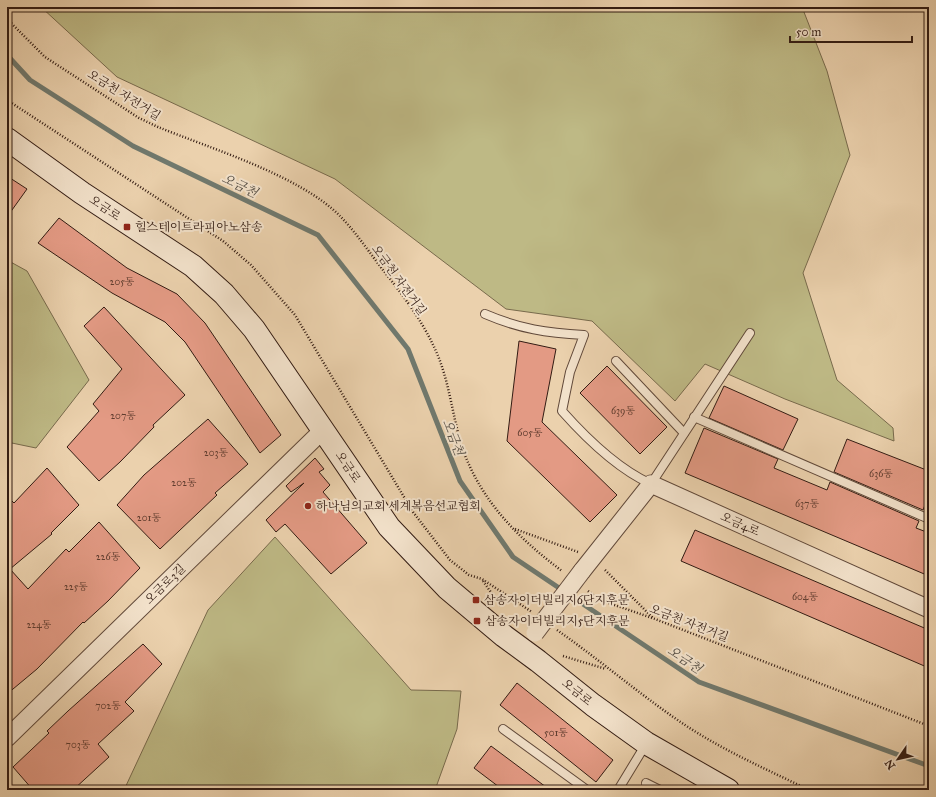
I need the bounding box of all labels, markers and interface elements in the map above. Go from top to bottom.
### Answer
scale bar [790,18,912,44]
text: 50 m [796,25,821,39]
street label: 오금천 자전거길 [85,67,163,123]
water label: 오금천 [219,170,261,202]
street label: 오금로 [87,192,124,224]
place label: 힐스테이트라피아노삼송 [135,220,263,234]
marker: 힐스테이트라피아노삼송 [122,222,132,232]
street label: 오금천 자전거길 [369,242,429,318]
house number: 205동 [109,276,135,288]
house number: 639동 [611,405,635,417]
house number: 207동 [110,410,136,422]
water label: 오금천 [439,417,468,459]
house number: 605동 [517,427,543,439]
house number: 203동 [204,447,229,459]
street label: 오금로 [332,449,364,486]
house number: 636동 [869,468,893,480]
house number: 202동 [171,477,197,489]
house number: 637동 [795,498,819,510]
place label: 하나님의교회 세계복음선교협회 [316,499,481,513]
marker: 하나님의교회 세계복음선교협회 [303,501,313,511]
street label: 오금4로 [718,509,762,539]
house number: 201동 [137,512,161,524]
house number: 226동 [96,551,121,563]
street label: 오금로3길 [142,561,188,607]
house number: 225동 [64,581,88,593]
house number: 604동 [792,591,818,603]
place label: 삼송자이더빌리지6단지후문 [484,593,630,607]
marker: 삼송자이더빌리지6단지후문 [471,595,481,605]
street label: 오금천 자전거길 [647,601,731,645]
place label: 삼송자이더빌리지5단지후문 [485,614,630,628]
marker: 삼송자이더빌리지5단지후문 [472,616,482,626]
house number: 224동 [26,619,52,631]
water label: 오금천 [664,643,706,678]
street label: 오금로 [559,676,595,709]
house number: 702동 [95,700,121,712]
house number: 501동 [544,727,568,739]
house number: 703동 [66,739,91,751]
north arrow [878,739,918,779]
text: N [882,756,898,772]

